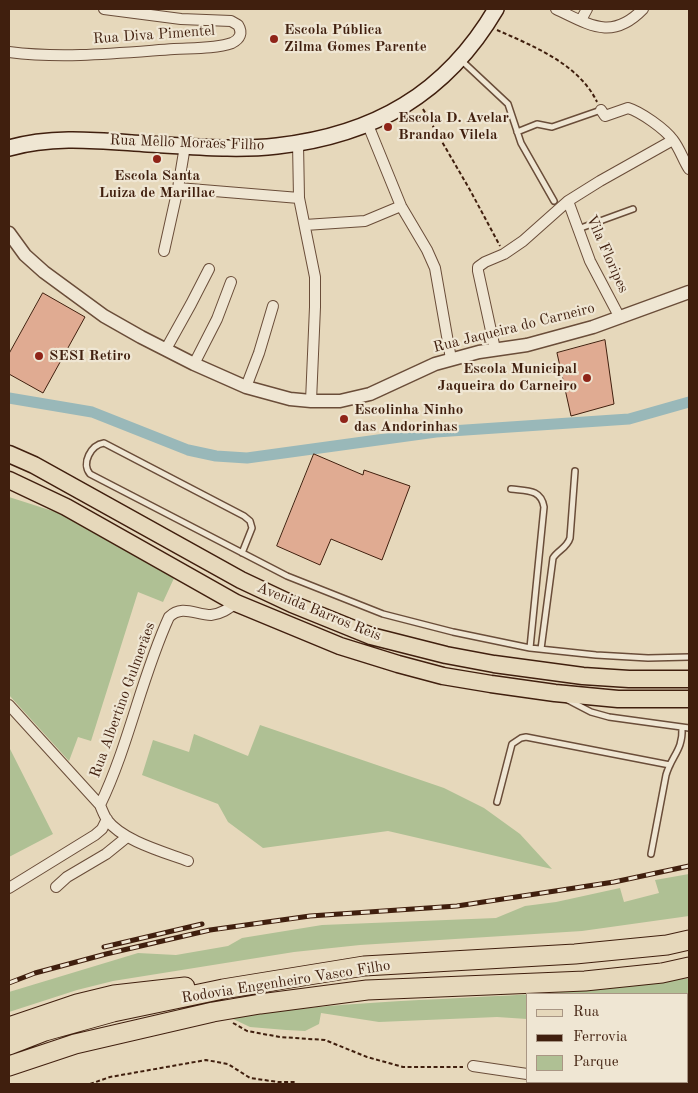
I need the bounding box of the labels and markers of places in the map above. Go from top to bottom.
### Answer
place label: Escola Pública Zilma Gomes Parente [284,21,427,56]
marker: Escola Pública Zilma Gomes Parente [268,33,280,45]
place label: Escola D. Avelar Brandao Vilela [398,109,509,144]
marker: Escola D. Avelar Brandao Vilela [382,121,394,133]
marker: Escola Santa Luiza de Marillac [151,153,163,165]
place label: Escola Santa Luiza de Marillac [99,167,215,202]
place label: SESI Retiro [49,347,131,365]
marker: SESI Retiro [33,350,45,362]
place label: Escola Municipal Jaqueira do Carneiro [438,360,577,395]
marker: Escola Municipal Jaqueira do Carneiro [581,372,593,384]
place label: Escolinha Ninho das Andorinhas [354,401,463,436]
marker: Escolinha Ninho das Andorinhas [338,413,350,425]

